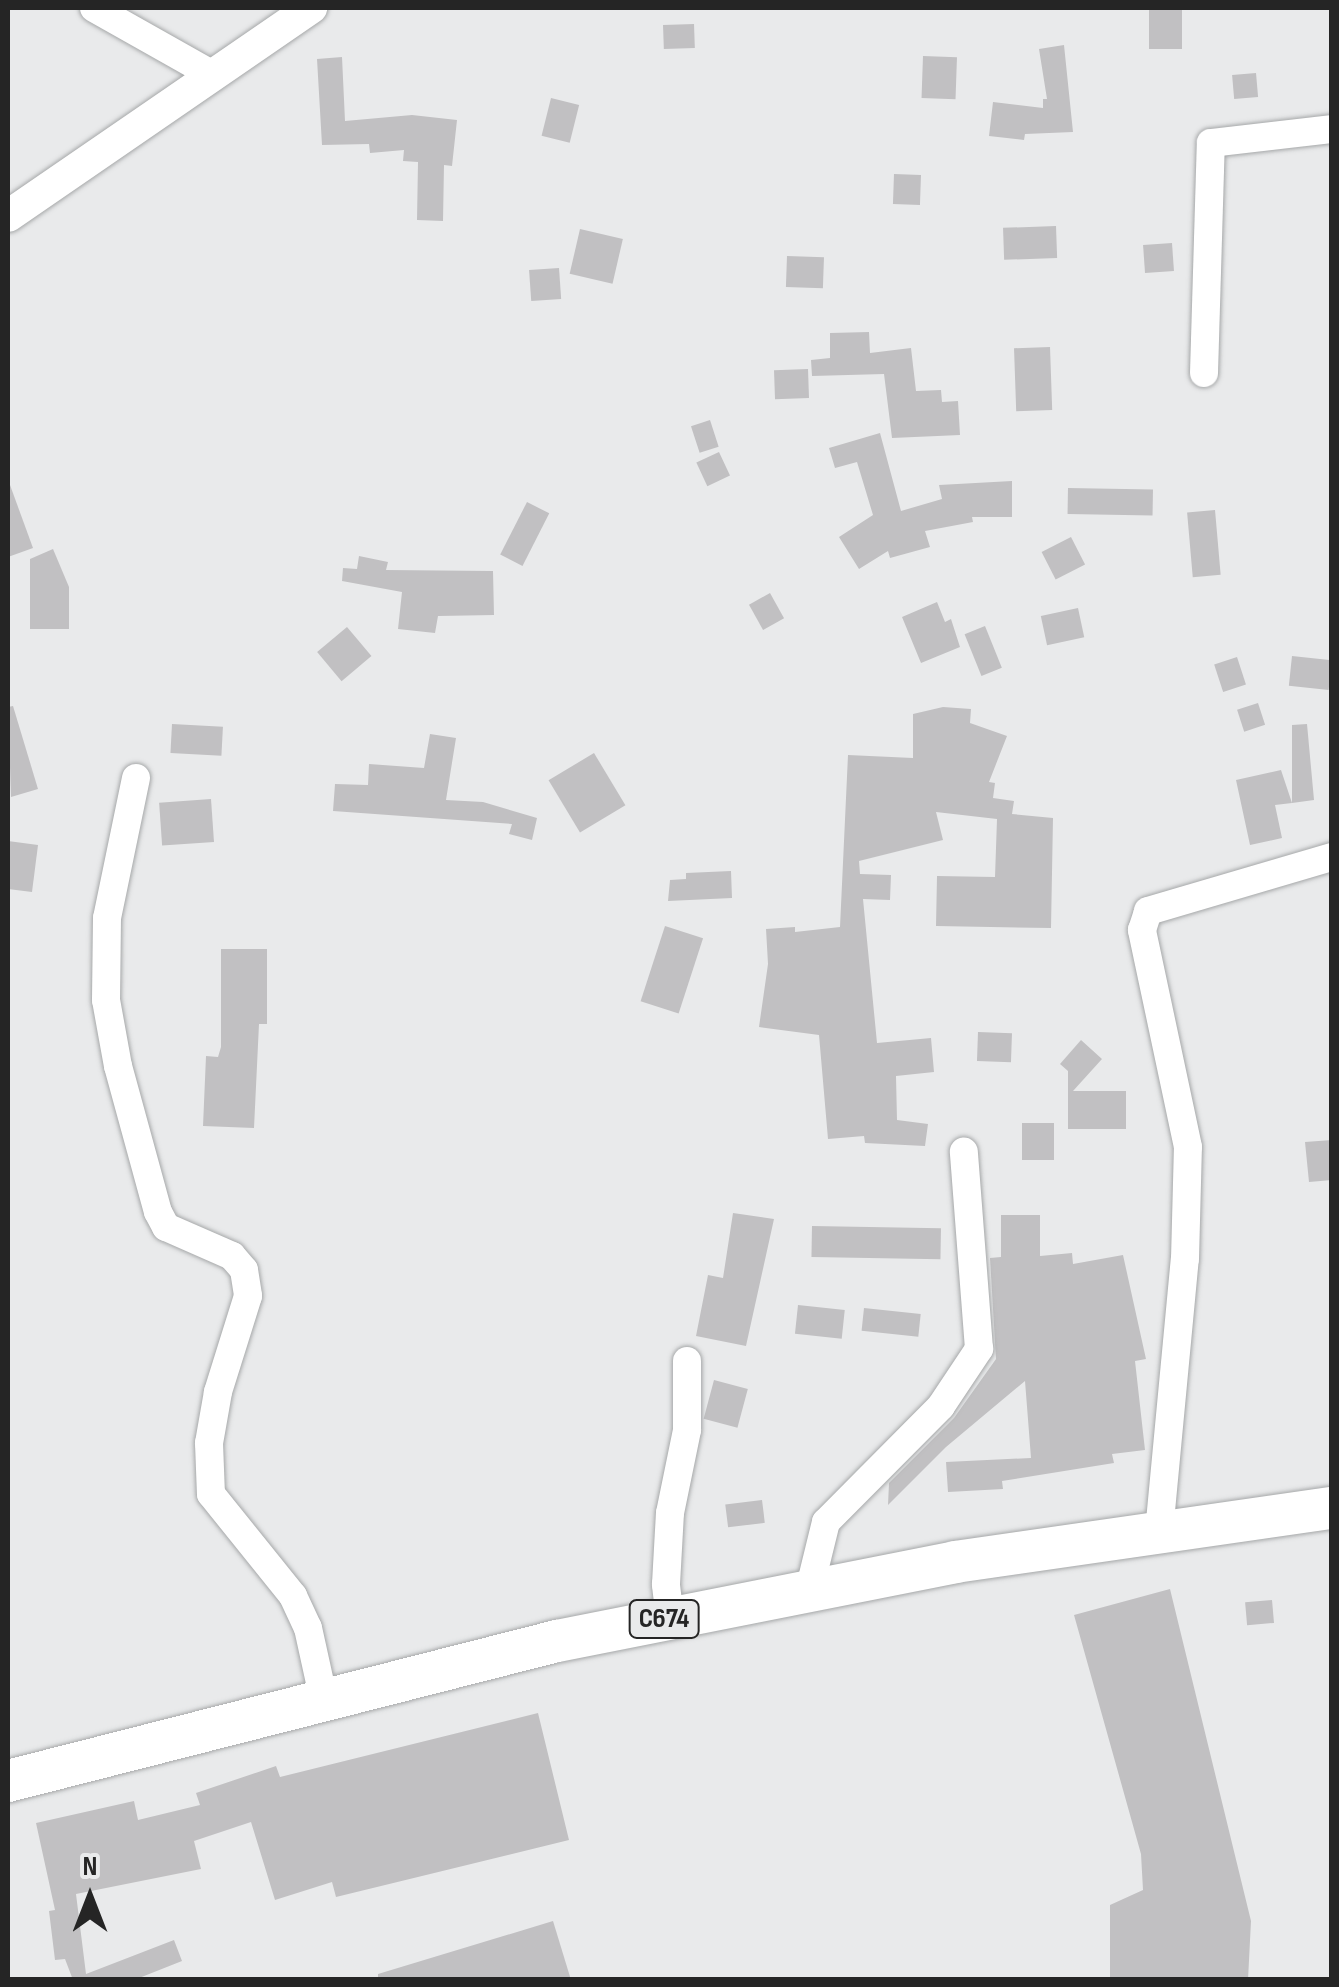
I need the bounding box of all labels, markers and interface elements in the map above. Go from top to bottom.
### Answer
road number: C674 [626,1596,702,1642]
north arrow [40,1847,140,1947]
text: N [83,1850,97,1883]

